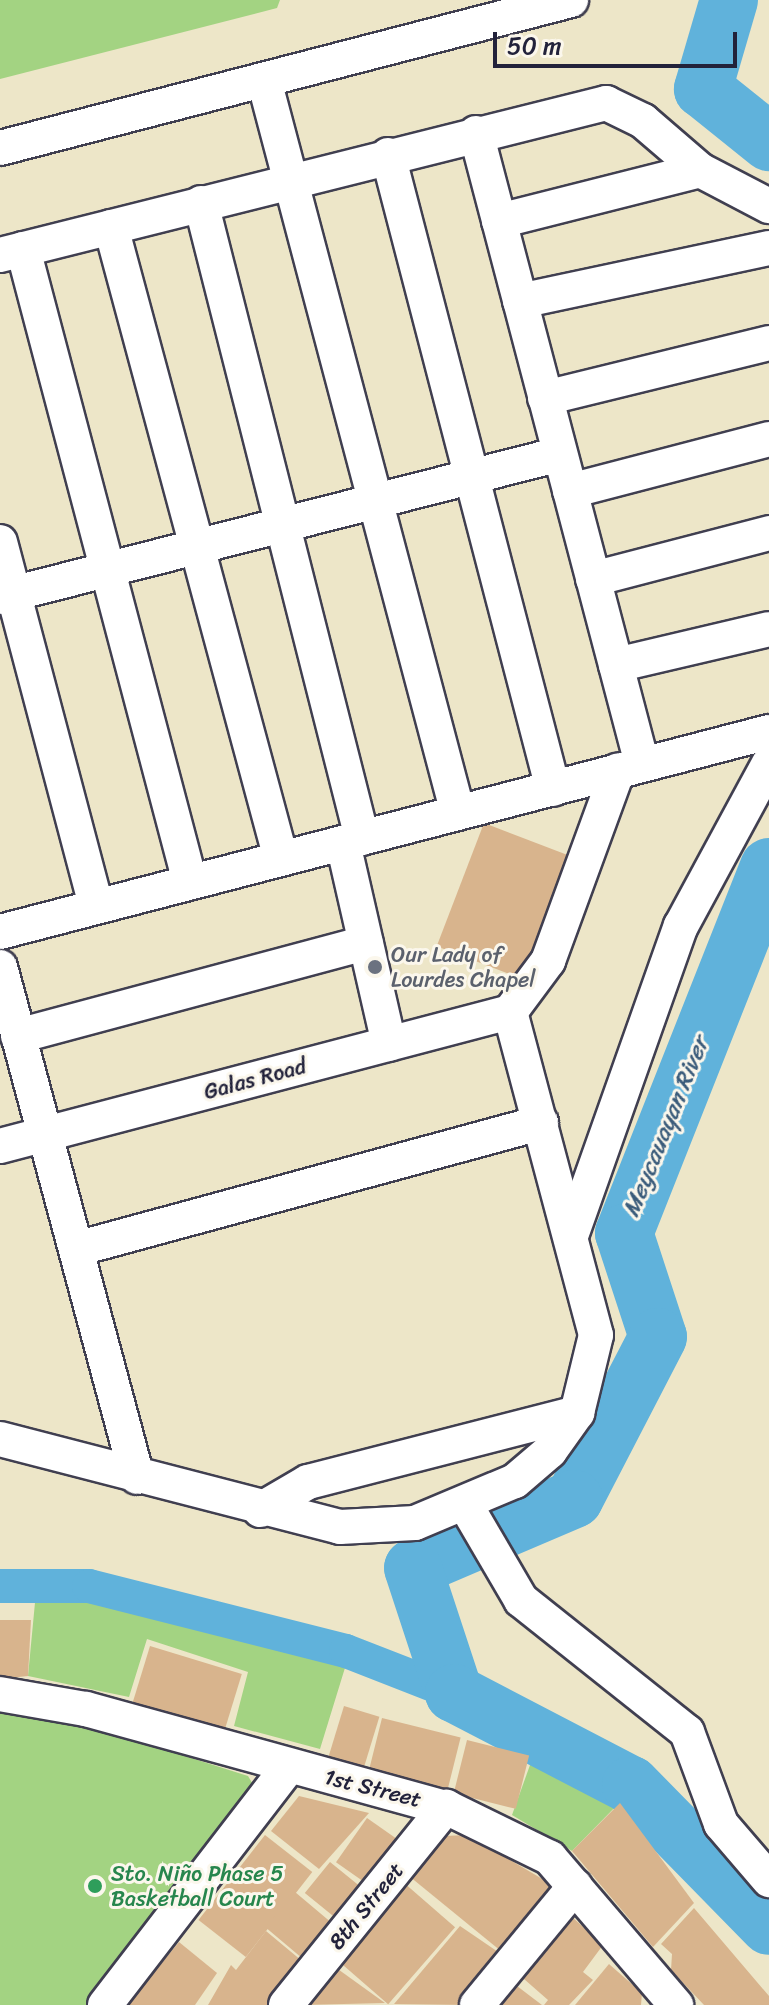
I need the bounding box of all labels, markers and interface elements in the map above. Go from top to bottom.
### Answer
scale bar [497,16,741,66]
text: 50 m [507,25,562,67]
place label: Our Lady of Lourdes Chapel [391,941,536,992]
marker: Our Lady of Lourdes Chapel [366,958,384,976]
water label: Meycauayan River [617,1033,715,1221]
street label: Galas Road [201,1053,309,1105]
street label: 1st Street [322,1763,424,1813]
street label: 8th Street [323,1857,409,1955]
place label: Sto. Niño Phase 5 Basketball Court [111,1860,285,1912]
marker: Sto. Niño Phase 5 Basketball Court [86,1877,104,1895]

